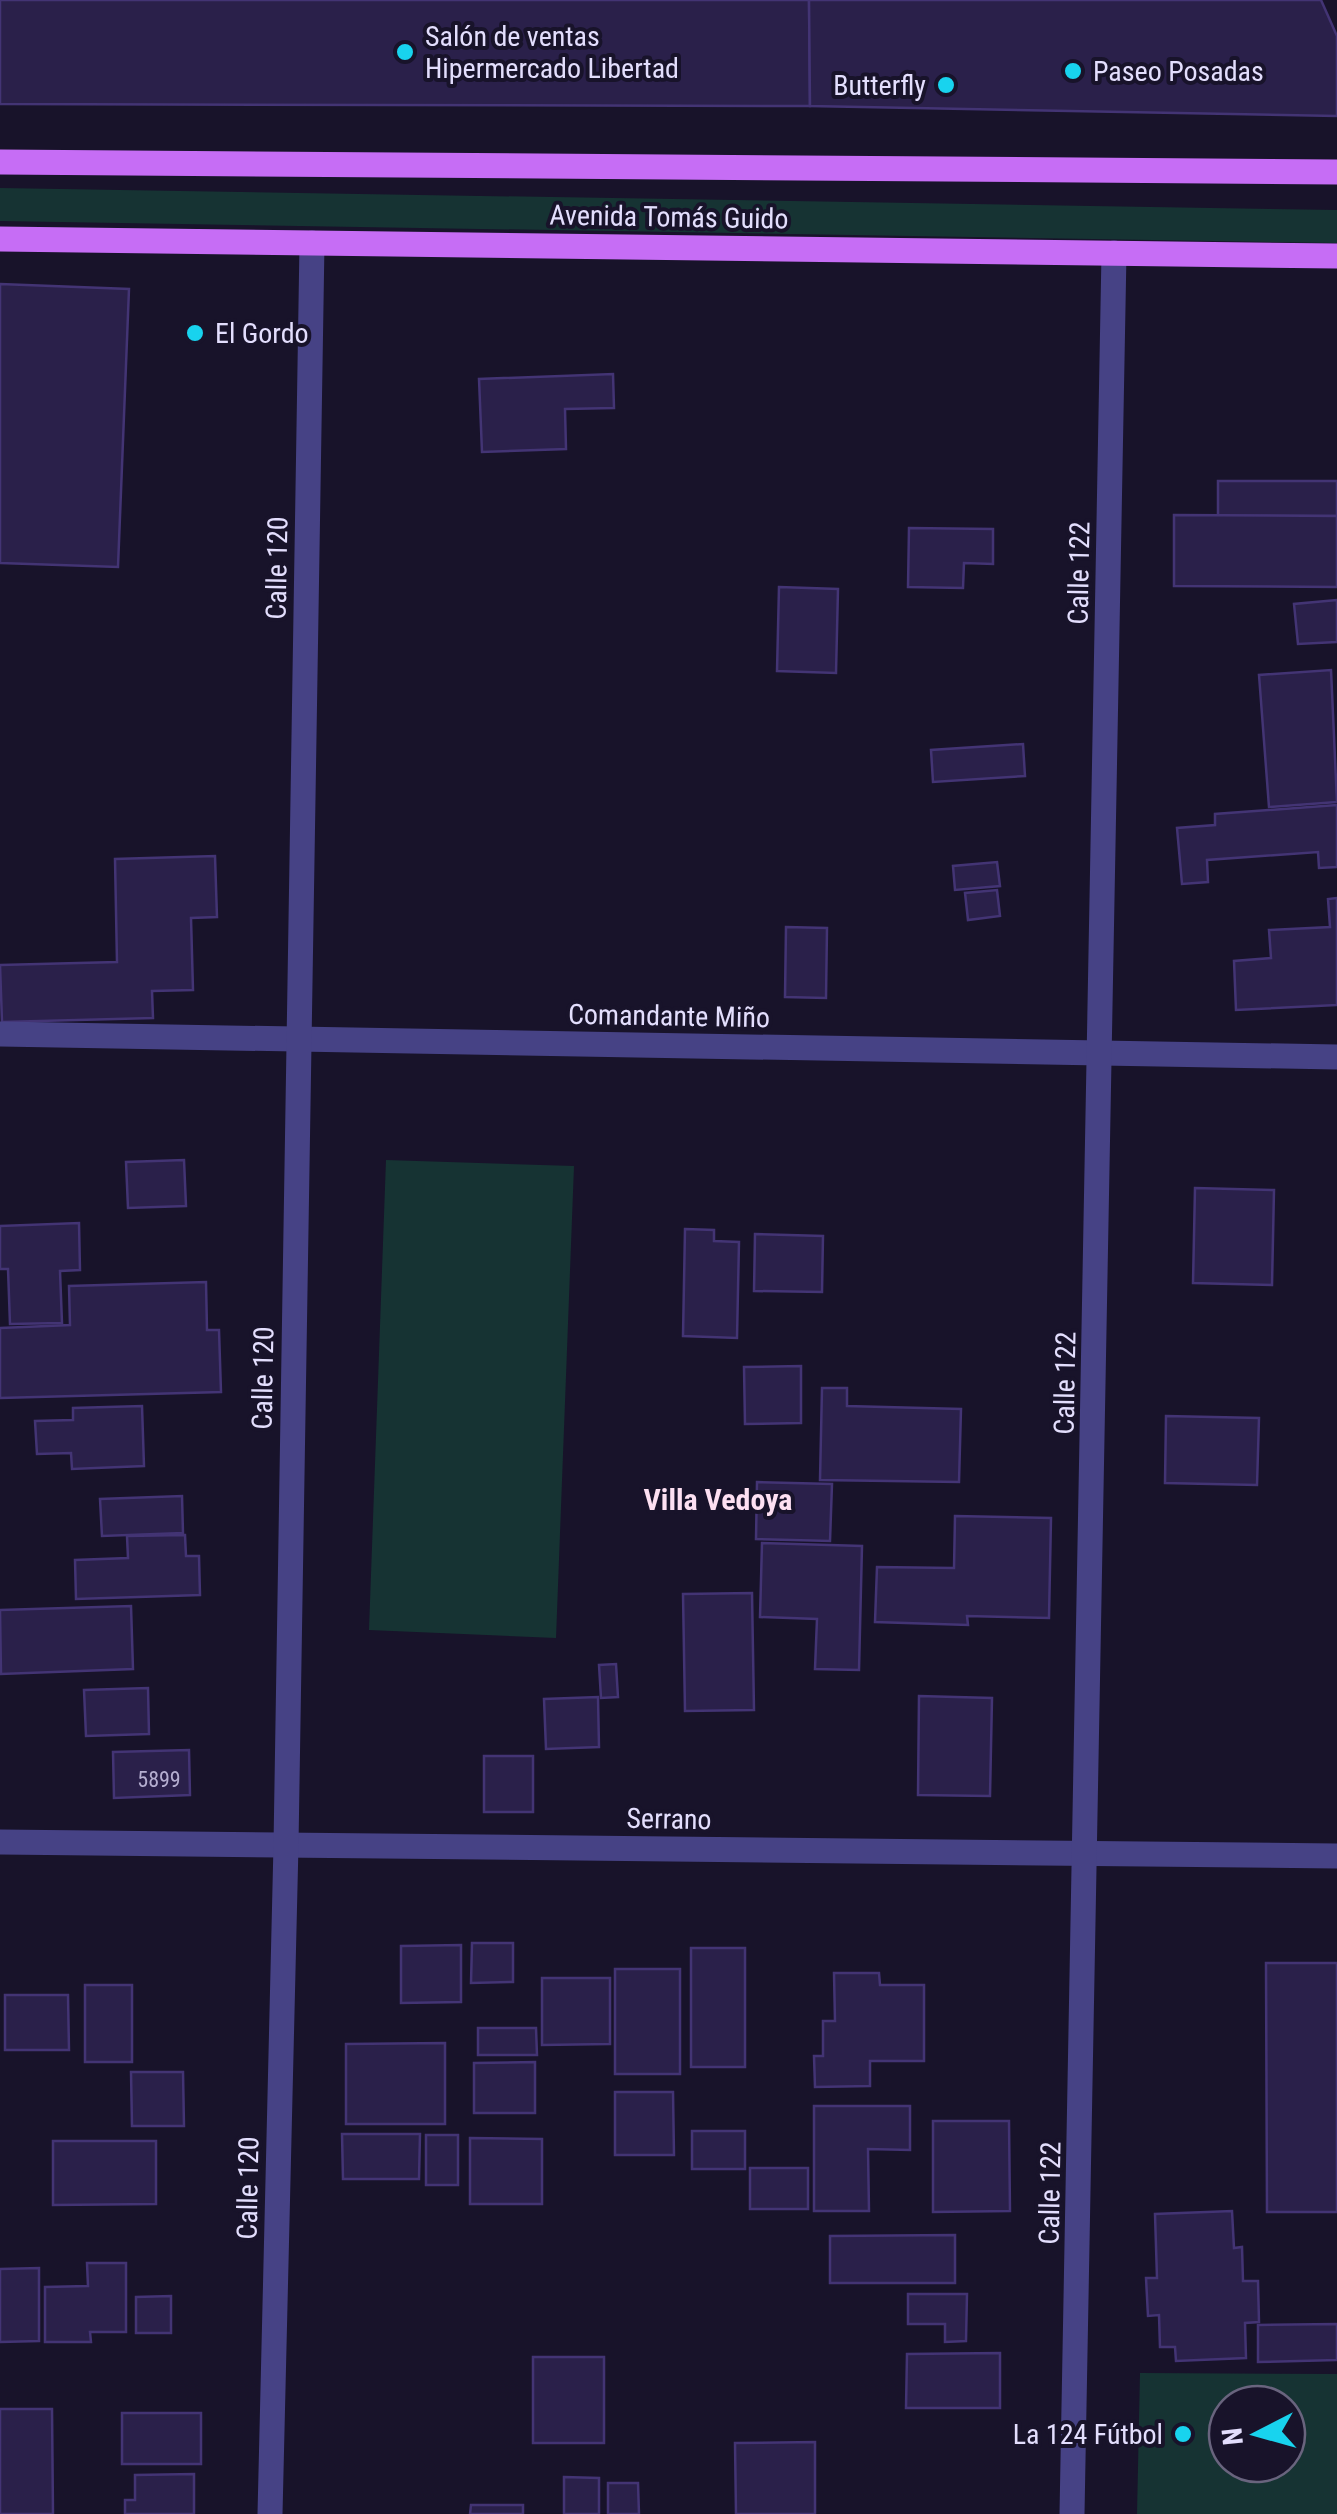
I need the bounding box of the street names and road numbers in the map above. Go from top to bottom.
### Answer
street label: Avenida Tomás Guido [549,198,789,236]
street label: Calle 120 [260,516,294,620]
street label: Calle 122 [1062,521,1096,625]
street label: Comandante Miño [568,998,770,1034]
street label: Calle 120 [246,1326,280,1430]
street label: Calle 122 [1048,1331,1082,1435]
street label: Serrano [626,1802,712,1836]
street label: Calle 120 [231,2136,265,2240]
street label: Calle 122 [1033,2141,1067,2245]

